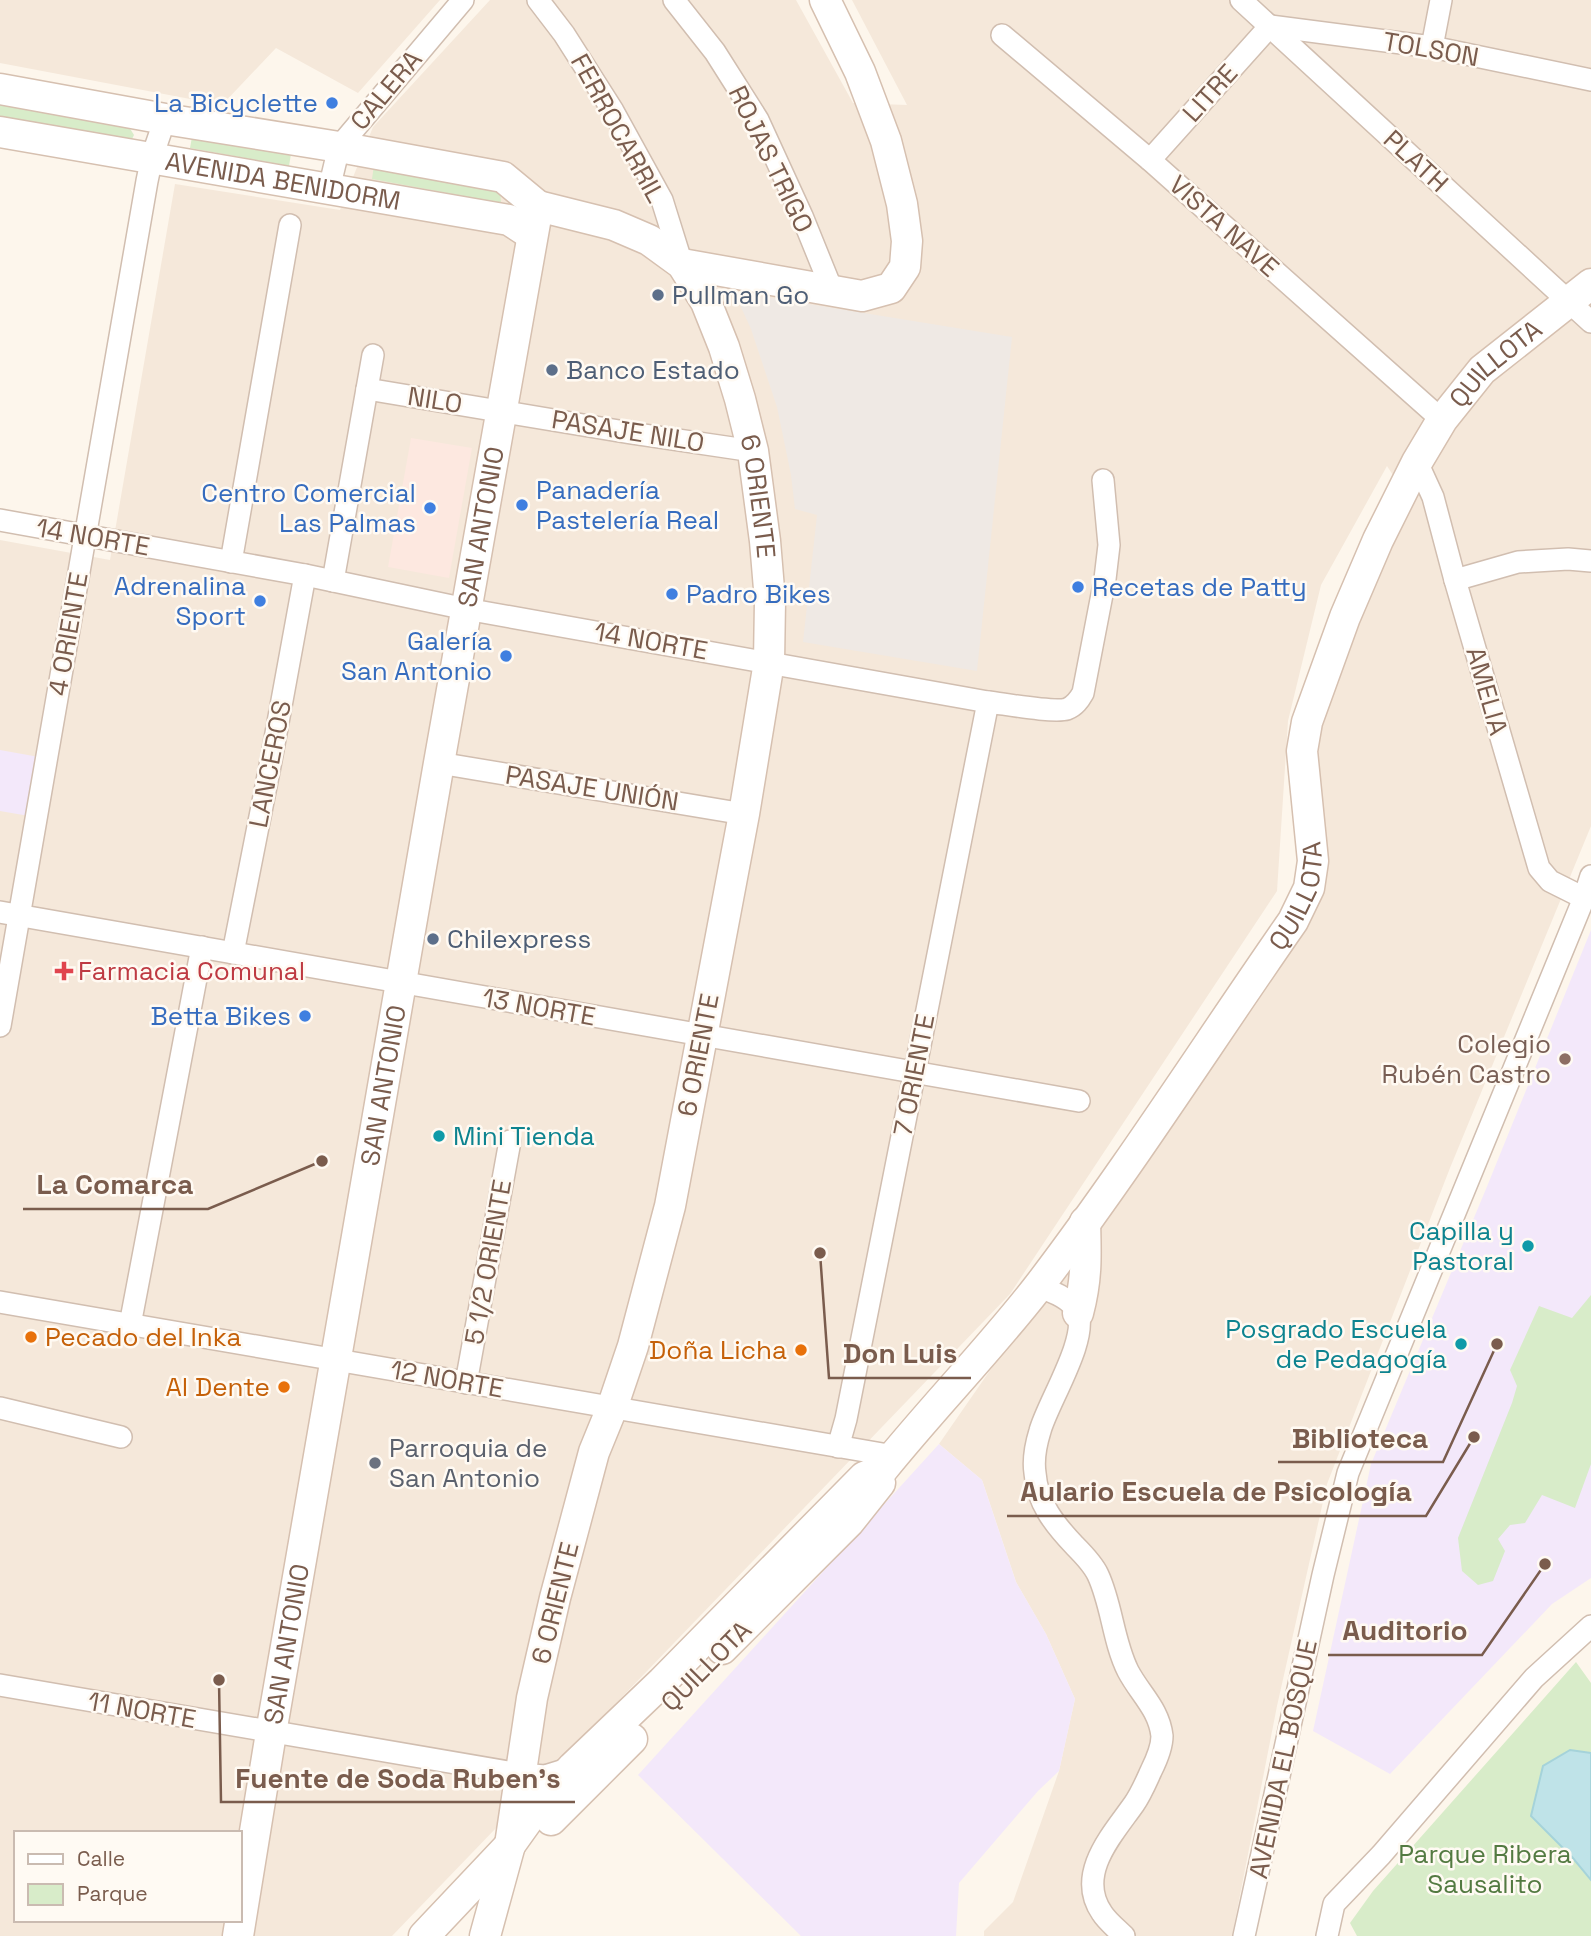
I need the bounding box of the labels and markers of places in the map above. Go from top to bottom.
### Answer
place label: La Bicyclette [154,86,318,120]
marker: La Bicyclette [324,95,340,111]
place label: Pullman Go [672,278,809,312]
marker: Pullman Go [650,287,666,303]
place label: Banco Estado [566,353,740,387]
marker: Banco Estado [544,362,560,378]
place label: Panadería Pastelería Real [536,473,719,537]
place label: Centro Comercial Las Palmas [201,476,416,540]
marker: Panadería Pastelería Real [514,497,530,513]
marker: Centro Comercial Las Palmas [422,500,438,516]
place label: Adrenalina Sport [114,569,246,633]
place label: Recetas de Patty [1092,570,1307,604]
place label: Padro Bikes [686,577,831,611]
marker: Recetas de Patty [1070,579,1086,595]
marker: Padro Bikes [664,586,680,602]
marker: Adrenalina Sport [252,593,268,609]
place label: Galería San Antonio [341,624,492,688]
marker: Galería San Antonio [498,648,514,664]
place label: Chilexpress [447,922,591,956]
marker: Chilexpress [425,931,441,947]
place label: Farmacia Comunal [78,954,305,988]
marker: Farmacia Comunal [56,963,72,979]
place label: Betta Bikes [151,999,291,1033]
marker: Betta Bikes [297,1008,313,1024]
place label: Colegio Rubén Castro [1382,1027,1551,1091]
marker: Colegio Rubén Castro [1557,1051,1573,1067]
place label: Mini Tienda [453,1119,595,1153]
marker: Mini Tienda [431,1128,447,1144]
callout: La Comarca [23,1160,208,1209]
place label: Capilla y Pastoral [1409,1214,1514,1278]
marker: Capilla y Pastoral [1520,1238,1536,1254]
place label: Posgrado Escuela de Pedagogía [1225,1312,1447,1376]
place label: Pecado del Inka [45,1320,241,1354]
marker: Pecado del Inka [23,1329,39,1345]
callout: Don Luis [829,1329,971,1378]
place label: Doña Licha [649,1333,787,1367]
marker: Posgrado Escuela de Pedagogía [1453,1336,1469,1352]
marker: Doña Licha [793,1342,809,1358]
place label: Al Dente [165,1370,270,1404]
marker: Al Dente [276,1379,292,1395]
callout: Biblioteca [1278,1413,1443,1462]
place label: Parroquia de San Antonio [389,1431,547,1495]
marker: Parroquia de San Antonio [367,1455,383,1471]
callout: Aulario Escuela de Psicología [1007,1467,1426,1516]
callout: Auditorio [1328,1606,1482,1655]
callout: Fuente de Soda Ruben's [221,1753,575,1802]

